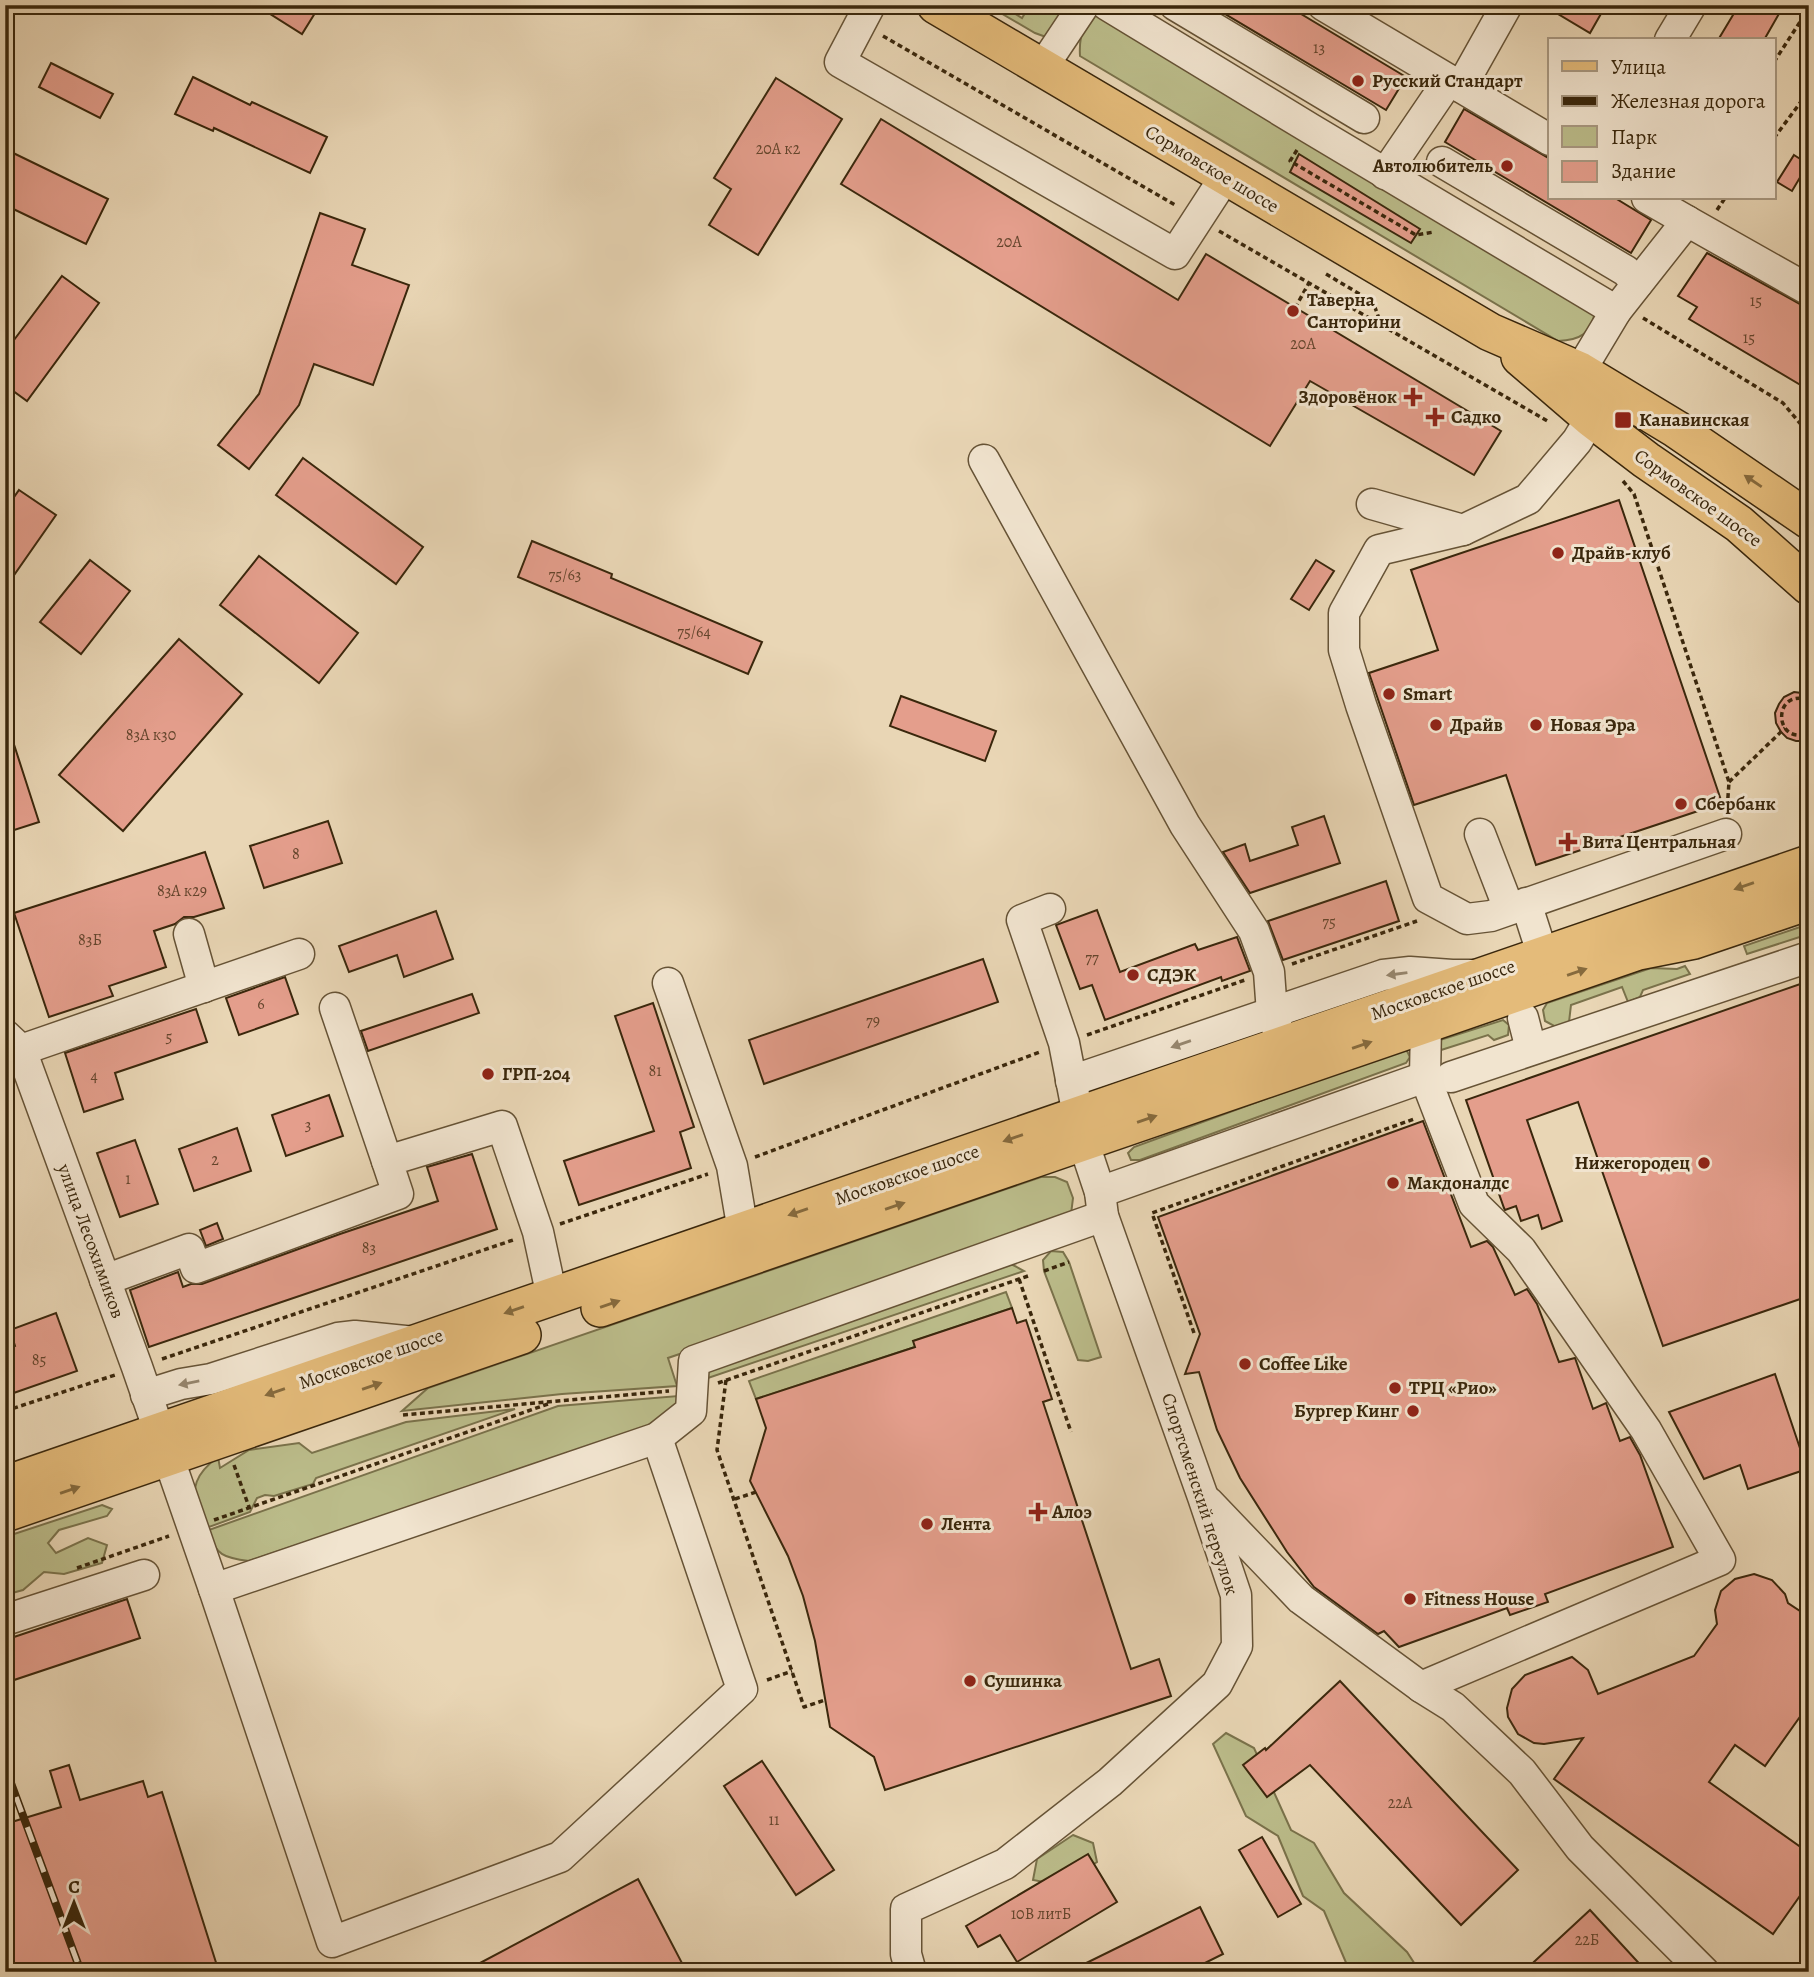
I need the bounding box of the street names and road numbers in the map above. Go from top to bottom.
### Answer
street label: Сормовское шоссе [1140,119,1284,219]
street label: Сормовское шоссе [1629,443,1767,553]
street label: Московское шоссе [1367,953,1519,1027]
street label: Московское шоссе [831,1138,983,1212]
street label: улица Лесохимиков [51,1159,131,1322]
street label: Московское шоссе [295,1322,447,1396]
street label: Спортсменский переулок [1155,1390,1245,1598]

